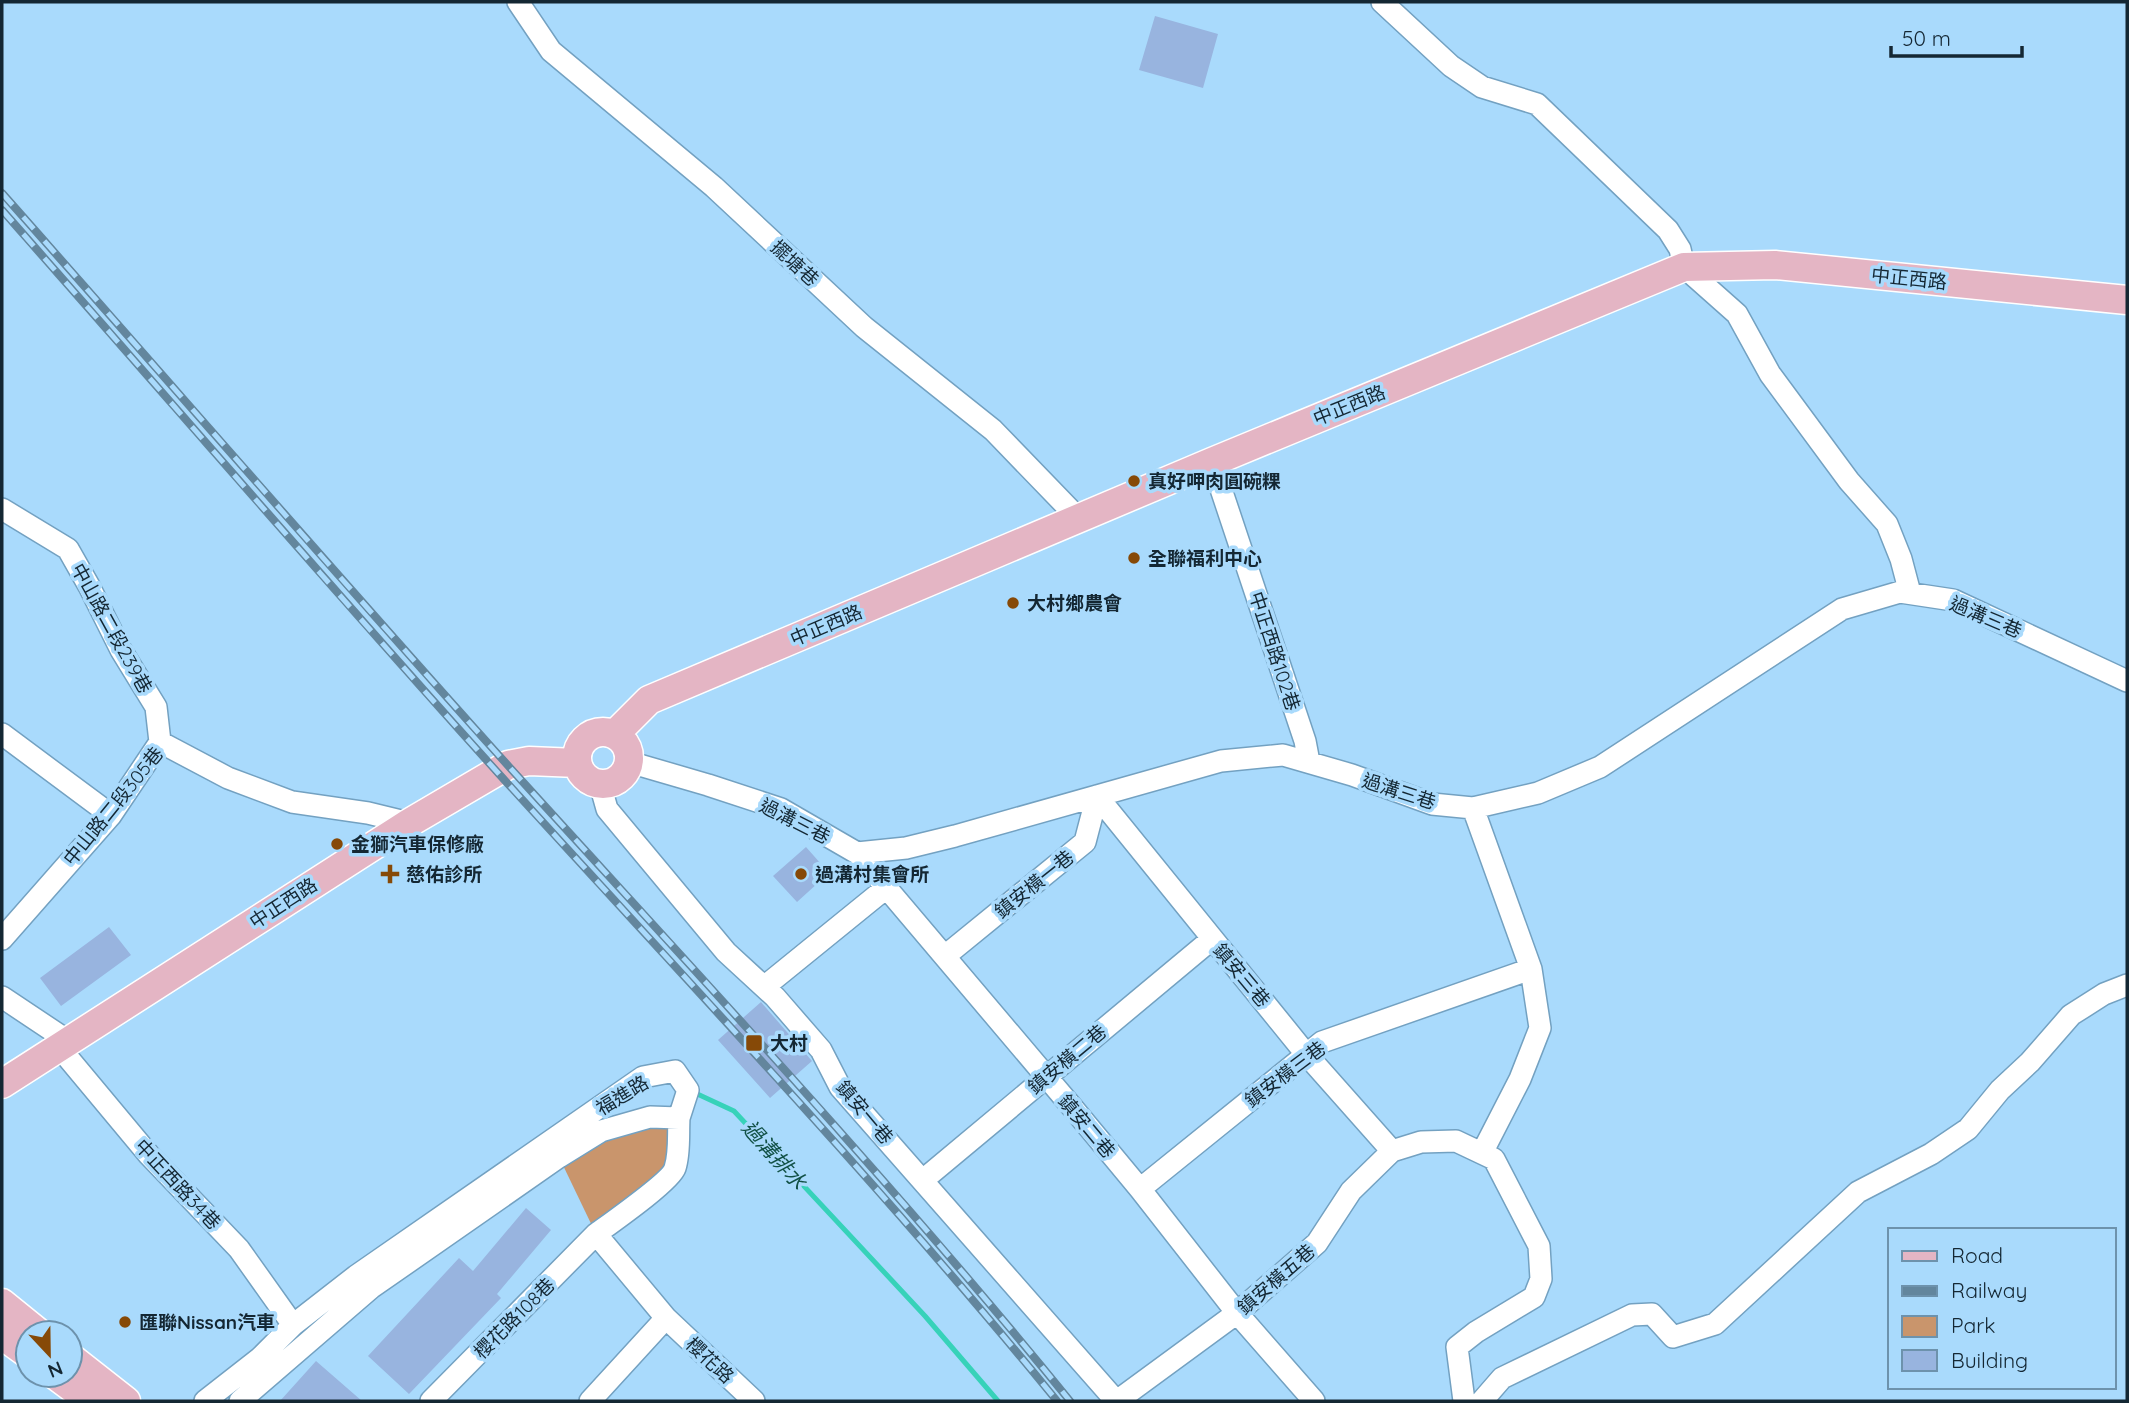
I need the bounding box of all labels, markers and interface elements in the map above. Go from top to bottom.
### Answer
scale bar [1891,14,2022,58]
text: 50 m [1902,25,1951,51]
street label: 擺塘巷 [766,235,824,291]
street label: 中正西路 [1870,262,1948,294]
street label: 中正西路 [1309,380,1389,430]
place label: 真好呷肉圓碗粿 [1148,469,1281,493]
marker: 真好呷肉圓碗粿 [1126,473,1142,489]
place label: 全聯福利中心 [1148,546,1262,570]
marker: 全聯福利中心 [1126,550,1142,566]
street label: 中山路二段239巷 [66,559,158,697]
street label: 中正西路102巷 [1244,588,1306,714]
place label: 大村鄉農會 [1027,591,1122,615]
street label: 過溝三巷 [1946,591,2026,643]
marker: 大村鄉農會 [1005,595,1021,611]
street label: 中正西路 [786,599,866,651]
street label: 中山路二段305巷 [58,742,168,870]
street label: 過溝三巷 [1359,768,1439,814]
street label: 過溝三巷 [756,793,834,849]
place label: 金獅汽車保修廠 [351,832,484,856]
marker: 金獅汽車保修廠 [329,836,345,852]
street label: 鎮安橫一巷 [990,845,1078,923]
place label: 慈佑診所 [406,862,482,886]
place label: 過溝村集會所 [815,862,929,886]
marker: 慈佑診所 [380,864,400,884]
marker: 過溝村集會所 [793,866,809,882]
street label: 中正西路 [245,872,321,934]
street label: 鎮安三巷 [1208,938,1276,1012]
street label: 鎮安橫二巷 [1023,1019,1111,1099]
place label: 大村 [770,1031,808,1055]
marker: 大村 [744,1033,764,1053]
street label: 鎮安橫三巷 [1240,1036,1330,1112]
street label: 福進路 [591,1070,653,1120]
street label: 鎮安一巷 [831,1075,899,1149]
street label: 鎮安二巷 [1053,1089,1121,1163]
water label: 過溝排水 [737,1114,813,1195]
street label: 中正西路34巷 [130,1134,226,1234]
legend [1888,1228,2115,1389]
street label: 鎮安橫五巷 [1232,1239,1320,1319]
text: Road [1951,1242,2003,1268]
street label: 櫻花路108巷 [469,1273,559,1363]
text: Railway [1951,1277,2027,1303]
place label: 匯聯Nissan汽車 [139,1310,275,1334]
text: Park [1951,1312,1995,1338]
marker: 匯聯Nissan汽車 [117,1314,133,1330]
north arrow [14,1319,84,1389]
street label: 櫻花路 [681,1332,739,1388]
text: Building [1951,1347,2028,1373]
text: N [44,1356,66,1384]

